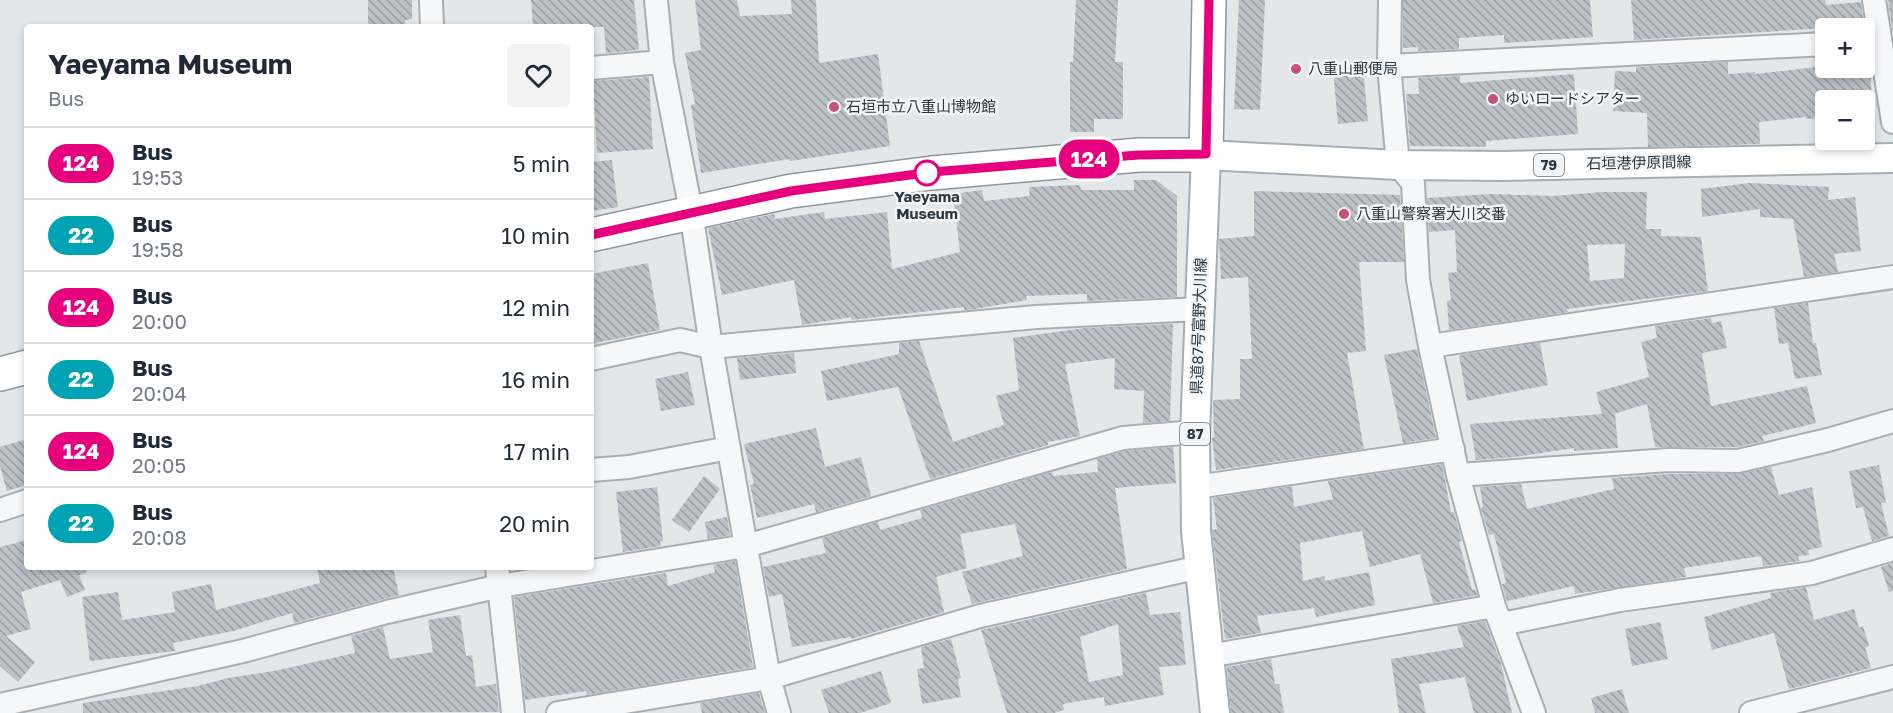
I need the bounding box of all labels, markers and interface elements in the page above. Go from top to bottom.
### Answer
map controls [1815,18,1875,150]
button: + [1815,18,1875,78]
button: heart [507,44,570,107]
text: Yaeyama Museum [48,47,292,80]
place label: 八重山郵便局 [1308,59,1398,77]
marker: 八重山郵便局 [1289,62,1303,76]
text: Bus [48,86,84,110]
place label: ゆいロードシアター [1505,89,1640,107]
button: − [1815,90,1875,150]
marker: ゆいロードシアター [1486,92,1500,106]
place label: 石垣市立八重山博物館 [846,97,996,115]
marker: 石垣市立八重山博物館 [827,100,841,114]
text: Bus [132,138,173,165]
line badge: 124 [1054,140,1124,178]
text: 124 [1071,146,1107,172]
text: 124 [63,150,99,176]
text: 5 min [513,150,570,177]
street label: 石垣港伊原間線 [1586,152,1692,172]
road number: 79 [1534,154,1564,176]
marker: Yaeyama Museum [914,160,940,186]
text: 19:53 [132,165,183,189]
place label: Yaeyama Museum [894,187,960,222]
place label: 八重山警察署大川交番 [1356,204,1506,222]
marker: 八重山警察署大川交番 [1337,207,1351,221]
text: Bus [132,210,173,237]
text: 22 [68,222,94,248]
text: 10 min [501,222,570,249]
text: 19:58 [132,237,184,261]
street label: 県道87号富野大川線 [1187,257,1209,395]
text: Bus [132,282,173,309]
text: 124 [63,294,99,320]
text: 12 min [502,294,570,321]
text: 20:00 [132,309,187,333]
text: Bus [132,354,173,381]
text: 22 [68,366,94,392]
text: 16 min [502,366,570,393]
text: 20:04 [132,381,187,405]
road number: 87 [1180,423,1210,445]
text: Bus [132,426,173,453]
text: 124 [63,438,99,464]
text: 17 min [503,438,570,465]
text: 20:05 [132,453,186,477]
text: Bus [132,498,173,525]
text: 22 [68,510,94,536]
text: 20 min [499,510,570,537]
text: 20:08 [132,525,187,549]

